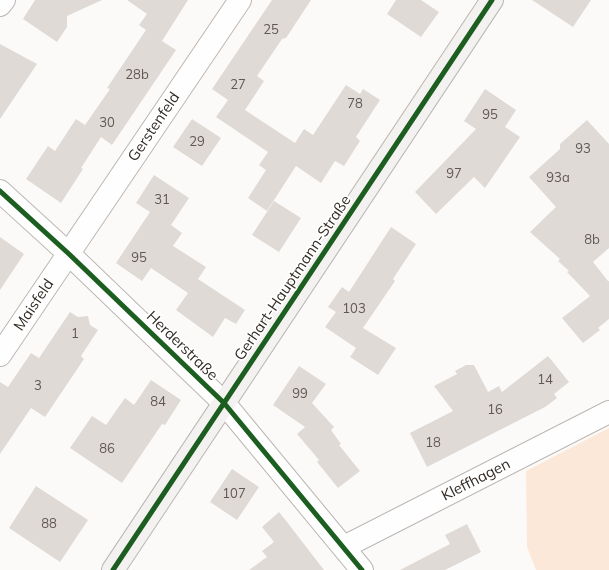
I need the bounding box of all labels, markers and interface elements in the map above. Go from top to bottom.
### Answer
house number: 25 [263,22,279,38]
house number: 28b [125,67,149,83]
house number: 27 [230,77,246,93]
street label: Gerstenfeld [124,89,184,165]
house number: 78 [347,96,363,112]
house number: 95 [482,107,498,123]
house number: 30 [99,115,115,131]
house number: 29 [189,134,205,150]
house number: 93 [575,141,591,157]
house number: 97 [446,166,462,182]
house number: 93a [546,170,570,186]
house number: 31 [154,192,170,208]
street label: Gerhart-Hauptmann-Straße [231,192,355,364]
house number: 8b [584,232,600,248]
house number: 95 [131,250,147,266]
street label: Maisfeld [10,276,58,334]
house number: 103 [342,301,366,317]
street label: Herderstraße [143,308,221,384]
house number: 1 [71,326,79,342]
house number: 14 [537,372,553,388]
house number: 3 [34,378,42,394]
house number: 99 [292,386,308,402]
house number: 84 [150,394,166,410]
house number: 16 [487,402,503,418]
house number: 18 [425,435,441,451]
house number: 86 [99,441,115,457]
street label: Kleffhagen [439,455,513,505]
house number: 107 [222,486,246,502]
house number: 88 [41,516,57,532]

